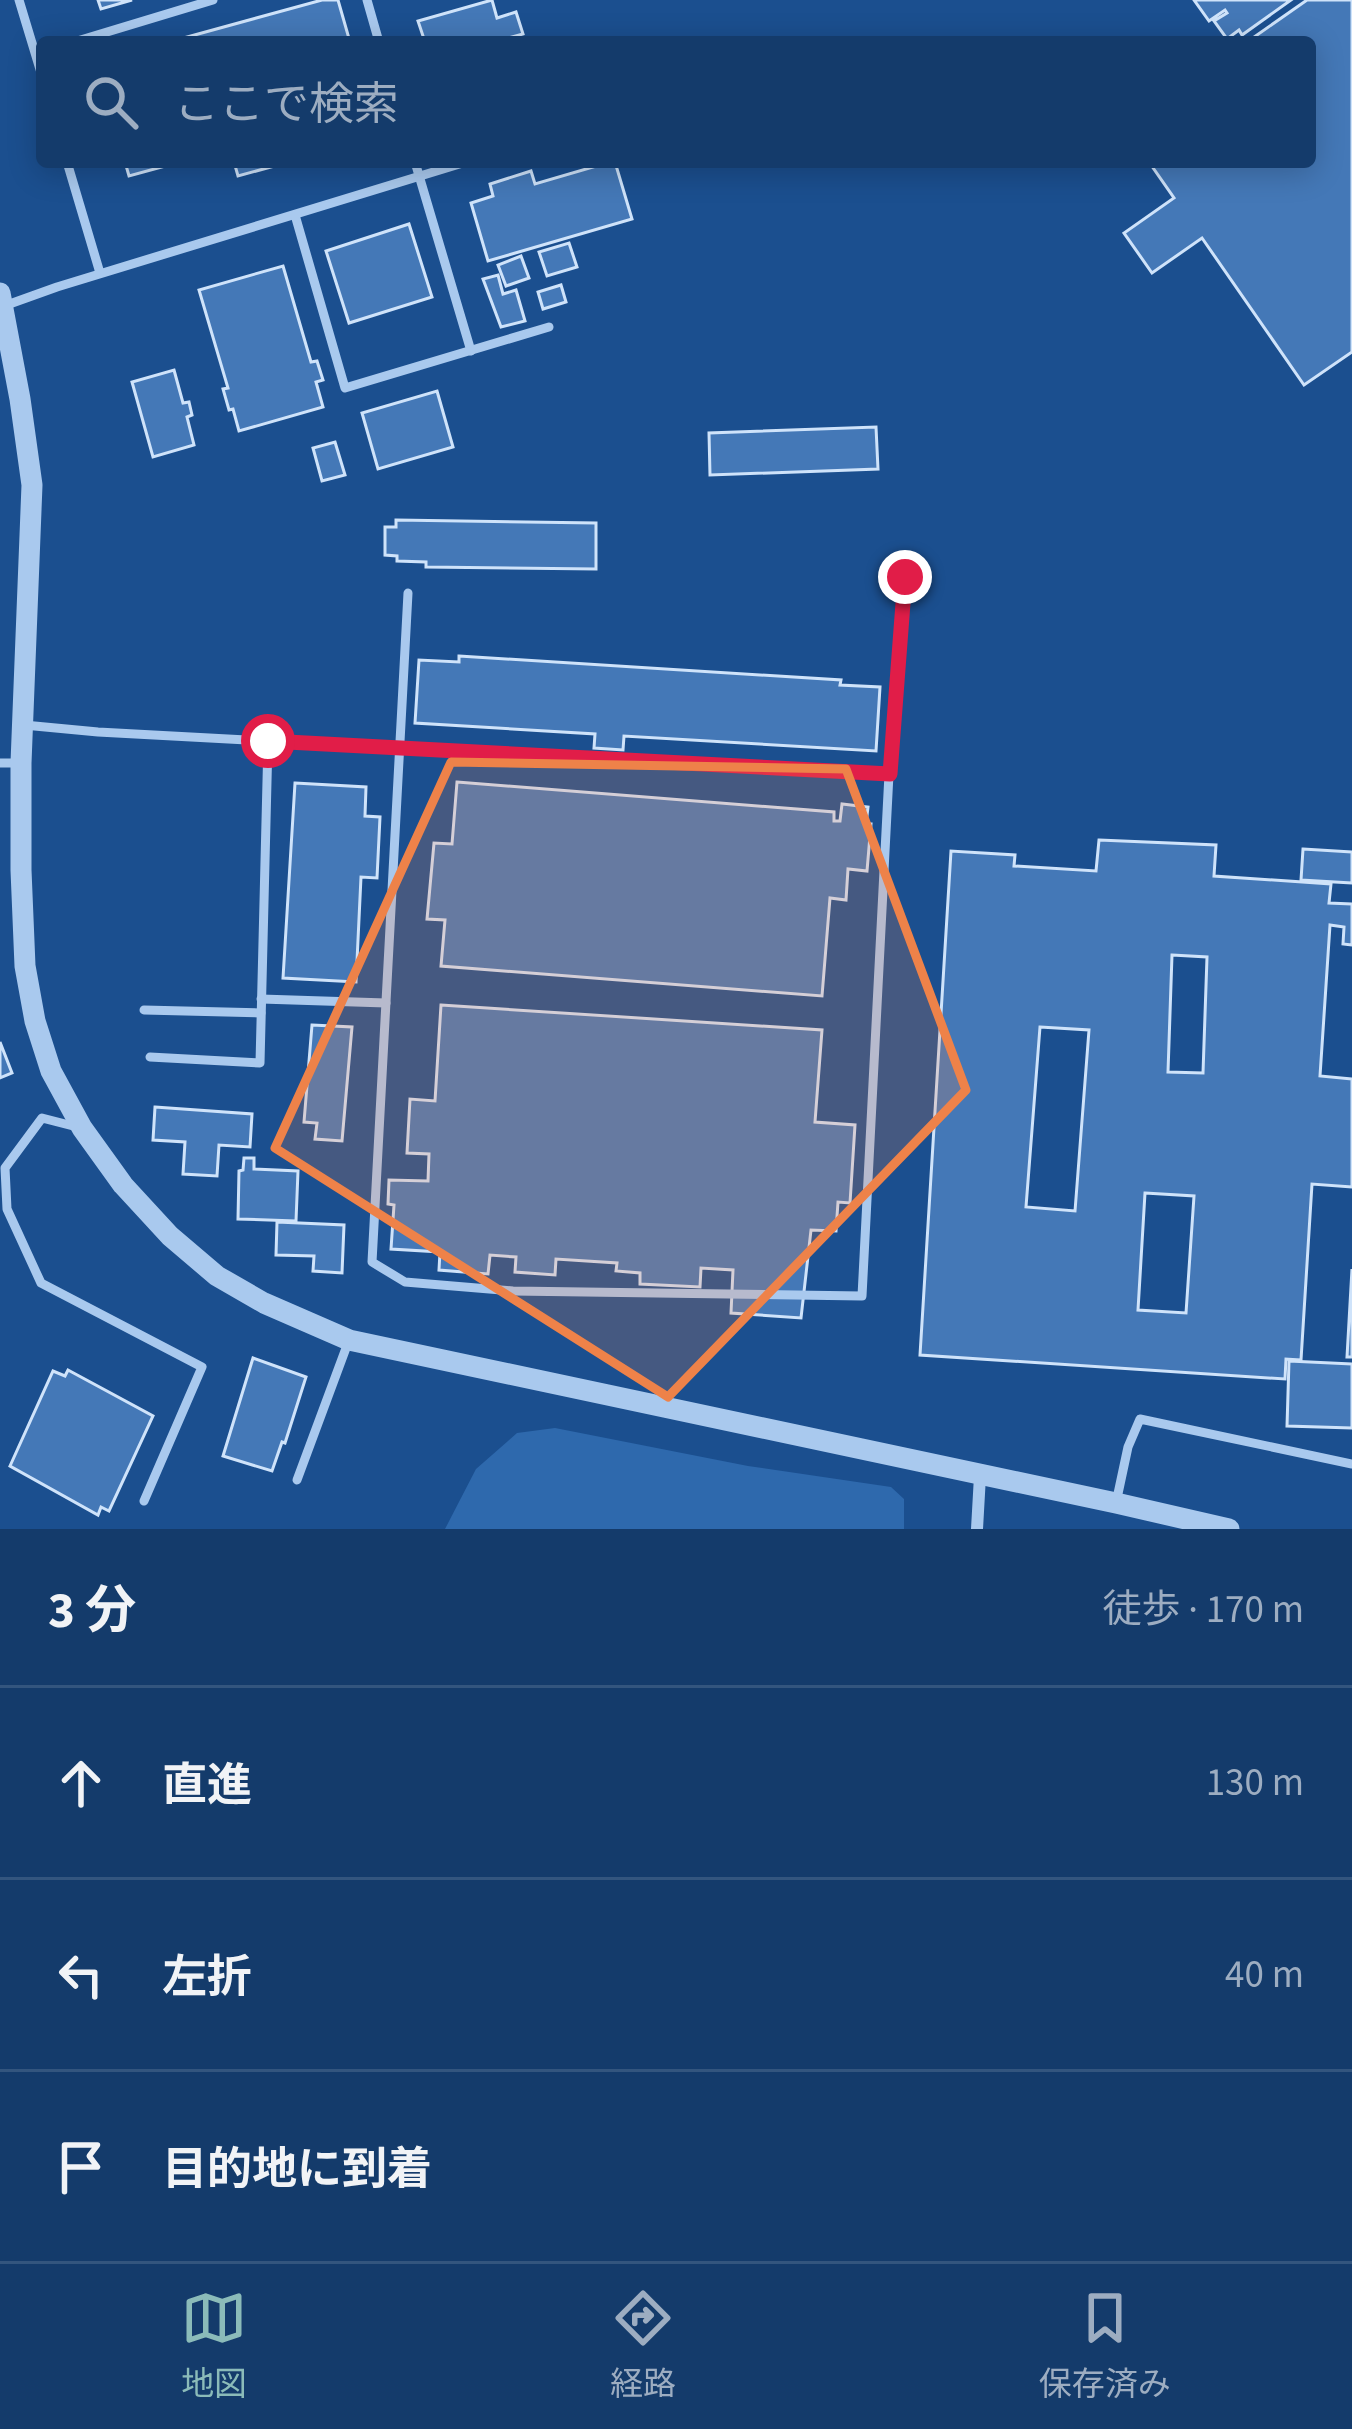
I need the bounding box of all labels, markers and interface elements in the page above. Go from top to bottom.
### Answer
search box [36,36,1316,168]
icon: search [78,69,144,135]
text: ここで検索 [174,73,399,137]
route end [878,550,932,604]
route start [241,714,295,768]
text: 3 分 [48,1575,136,1647]
text: 徒歩 · 170 m [1102,1582,1304,1638]
icon: ahead [48,1750,114,1816]
text: 直進 [162,1754,252,1818]
text: 130 m [1206,1755,1304,1811]
icon: left [48,1942,114,2008]
text: 左折 [162,1946,252,2010]
text: 40 m [1225,1947,1304,2003]
icon: arrive [48,2134,114,2200]
text: 目的地に到着 [162,2138,432,2202]
tab: 地図 [181,2285,247,2408]
tab: 経路 [610,2285,676,2408]
tab: 保存済み [1039,2285,1171,2408]

